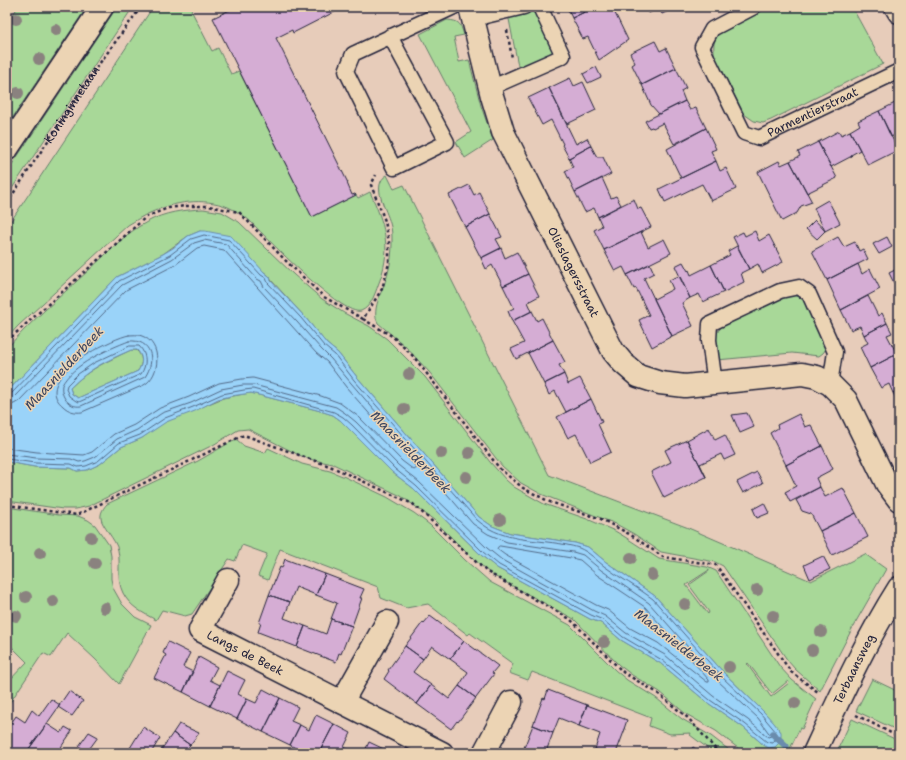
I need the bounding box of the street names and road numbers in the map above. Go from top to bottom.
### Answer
street label: Koninginnelaan [41,62,103,146]
street label: Parmentierstraat [765,84,861,141]
street label: Olieslagersstraat [544,224,603,320]
street label: Langs de Beek [204,627,286,679]
street label: Terbaansweg [830,631,879,707]

